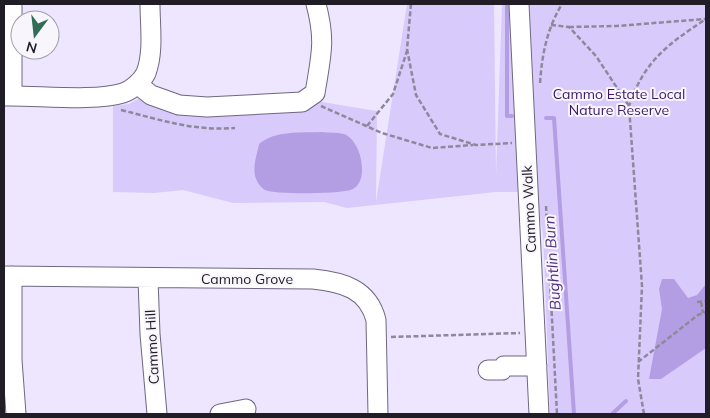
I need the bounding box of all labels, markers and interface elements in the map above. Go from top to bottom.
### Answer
north arrow [10,10,60,60]
text: N [24,37,39,58]
park label: Cammo Estate Local Nature Reserve [553,85,685,119]
street label: Cammo Walk [518,164,540,253]
water label: Bughtlin Burn [539,215,565,311]
street label: Cammo Grove [201,270,293,288]
street label: Cammo Hill [141,309,163,385]

